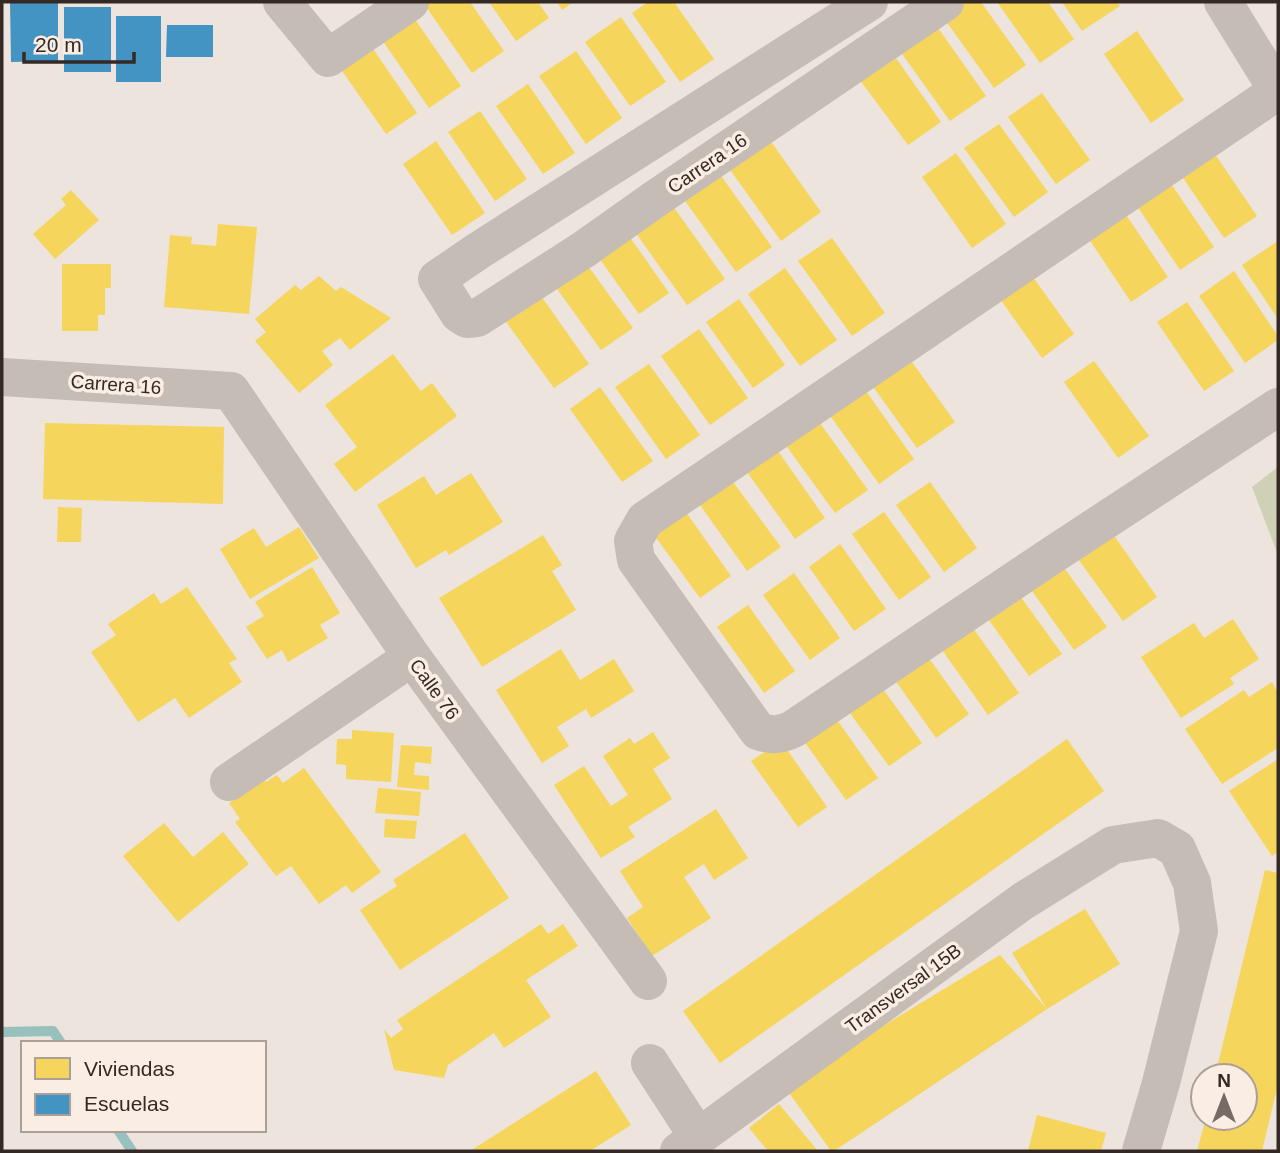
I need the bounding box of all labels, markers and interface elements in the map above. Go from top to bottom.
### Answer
scale bar [24,21,135,65]
text: 20 m [35,33,82,56]
street label: Carrera 16 [664,129,751,198]
street label: Carrera 16 [70,371,162,398]
street label: Calle 76 [406,655,464,724]
street label: Transversal 15B [841,939,965,1037]
legend [21,1041,266,1132]
text: Viviendas [84,1057,175,1080]
north arrow [1189,1062,1259,1132]
text: N [1217,1070,1231,1091]
text: Escuelas [84,1092,169,1115]

